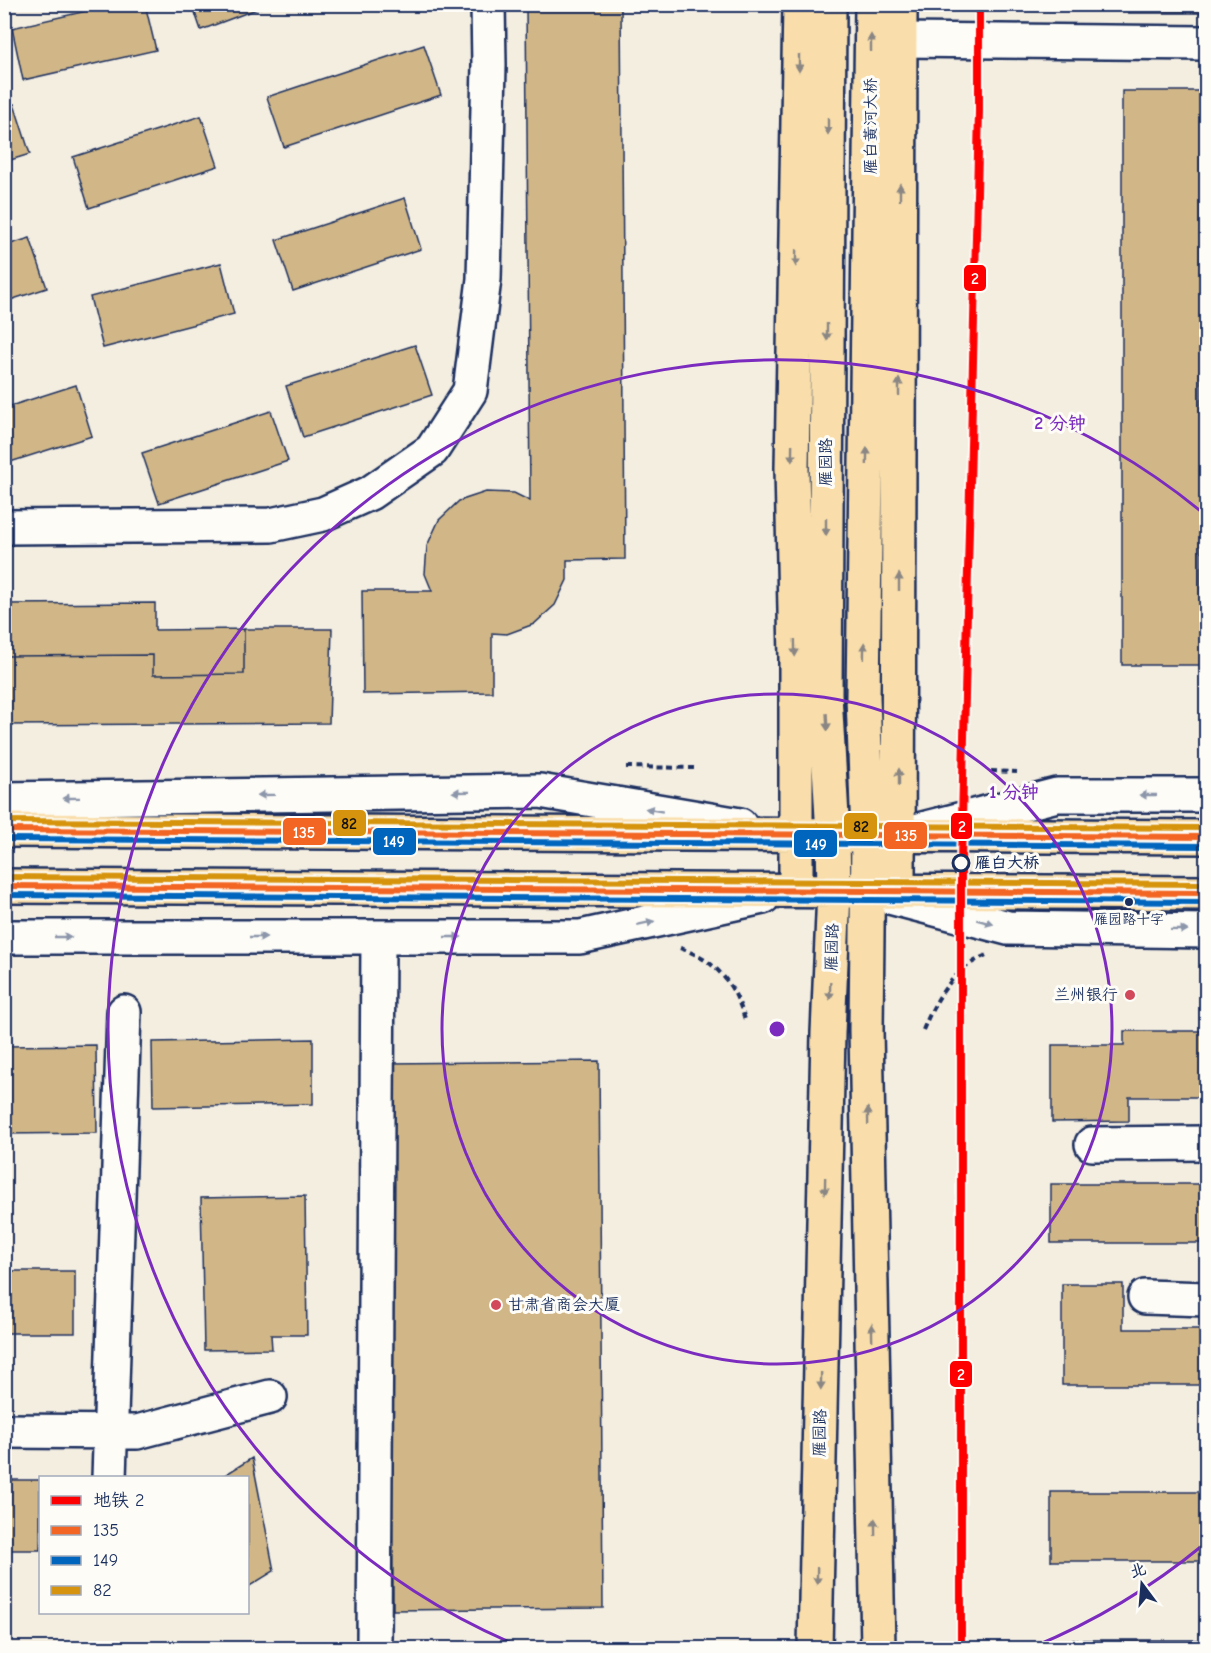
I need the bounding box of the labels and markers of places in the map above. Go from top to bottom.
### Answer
marker: 雁白大桥 [952,854,970,872]
place label: 雁白大桥 [975,854,1039,872]
marker: 雁园路十字 [1123,896,1135,908]
place label: 雁园路十字 [1094,911,1164,928]
place label: 兰州银行 [1054,986,1118,1004]
marker: 兰州银行 [1123,988,1137,1002]
centre of rings [767,1019,787,1039]
place label: 甘肃省商会大厦 [508,1296,620,1314]
marker: 甘肃省商会大厦 [489,1298,503,1312]

